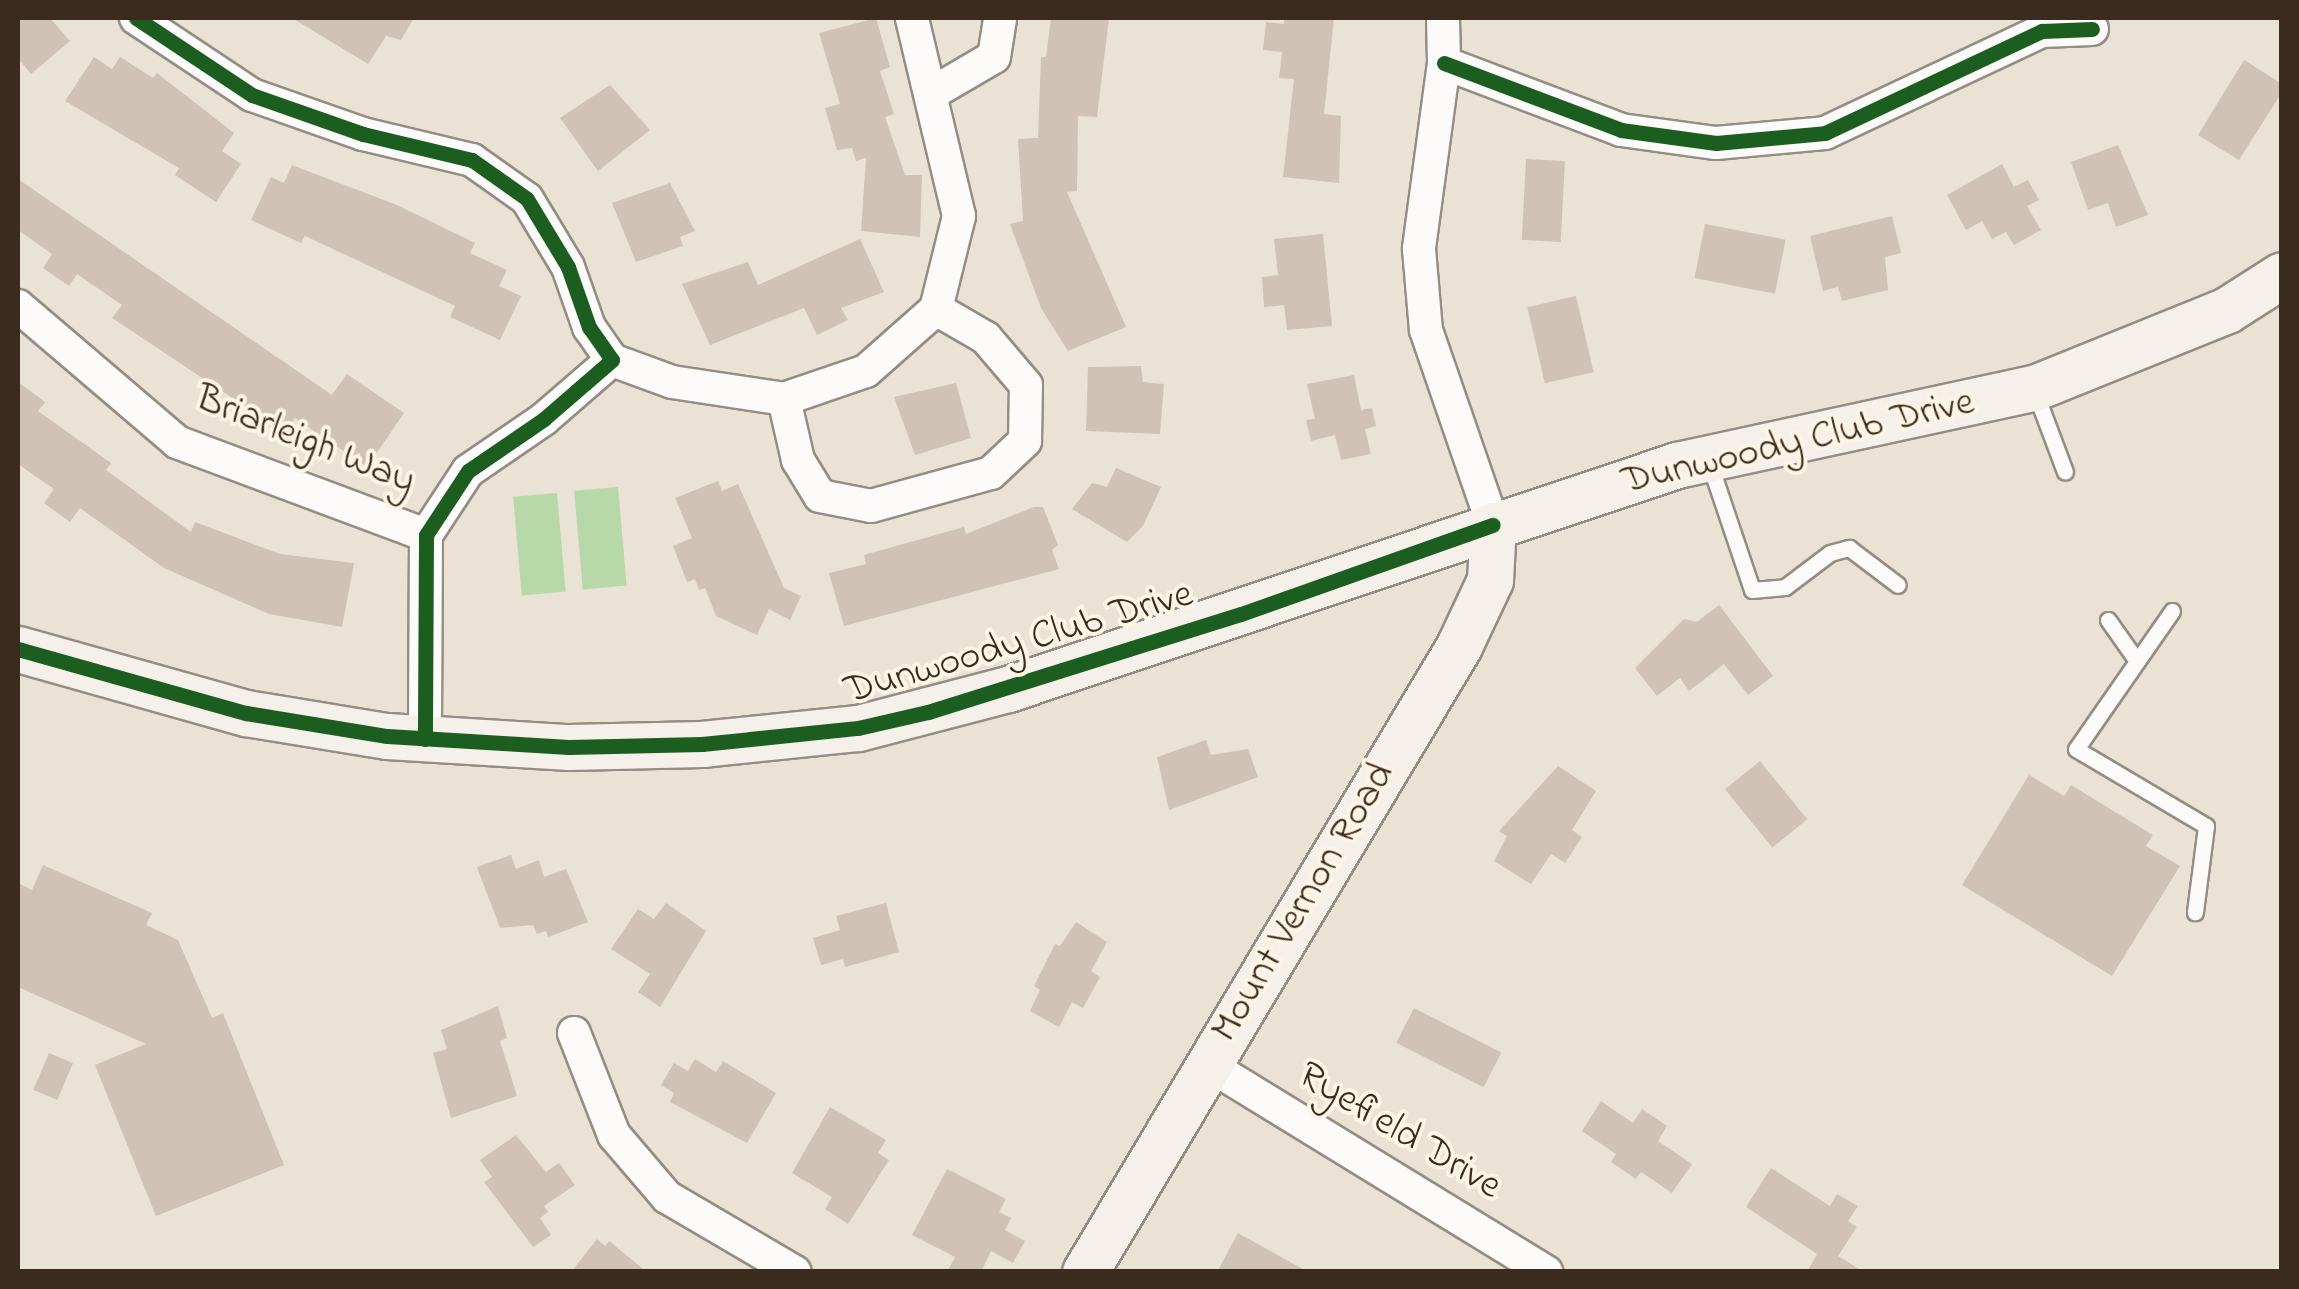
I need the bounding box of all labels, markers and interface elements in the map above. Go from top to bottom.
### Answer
street label: Briarleigh Way [188,375,422,507]
street label: Dunwoody Club Drive [1617,379,1979,507]
street label: Dunwoody Club Drive [839,571,1199,717]
street label: Mount Vernon Road [1202,755,1406,1051]
street label: Ryefield Drive [1289,1053,1509,1211]

